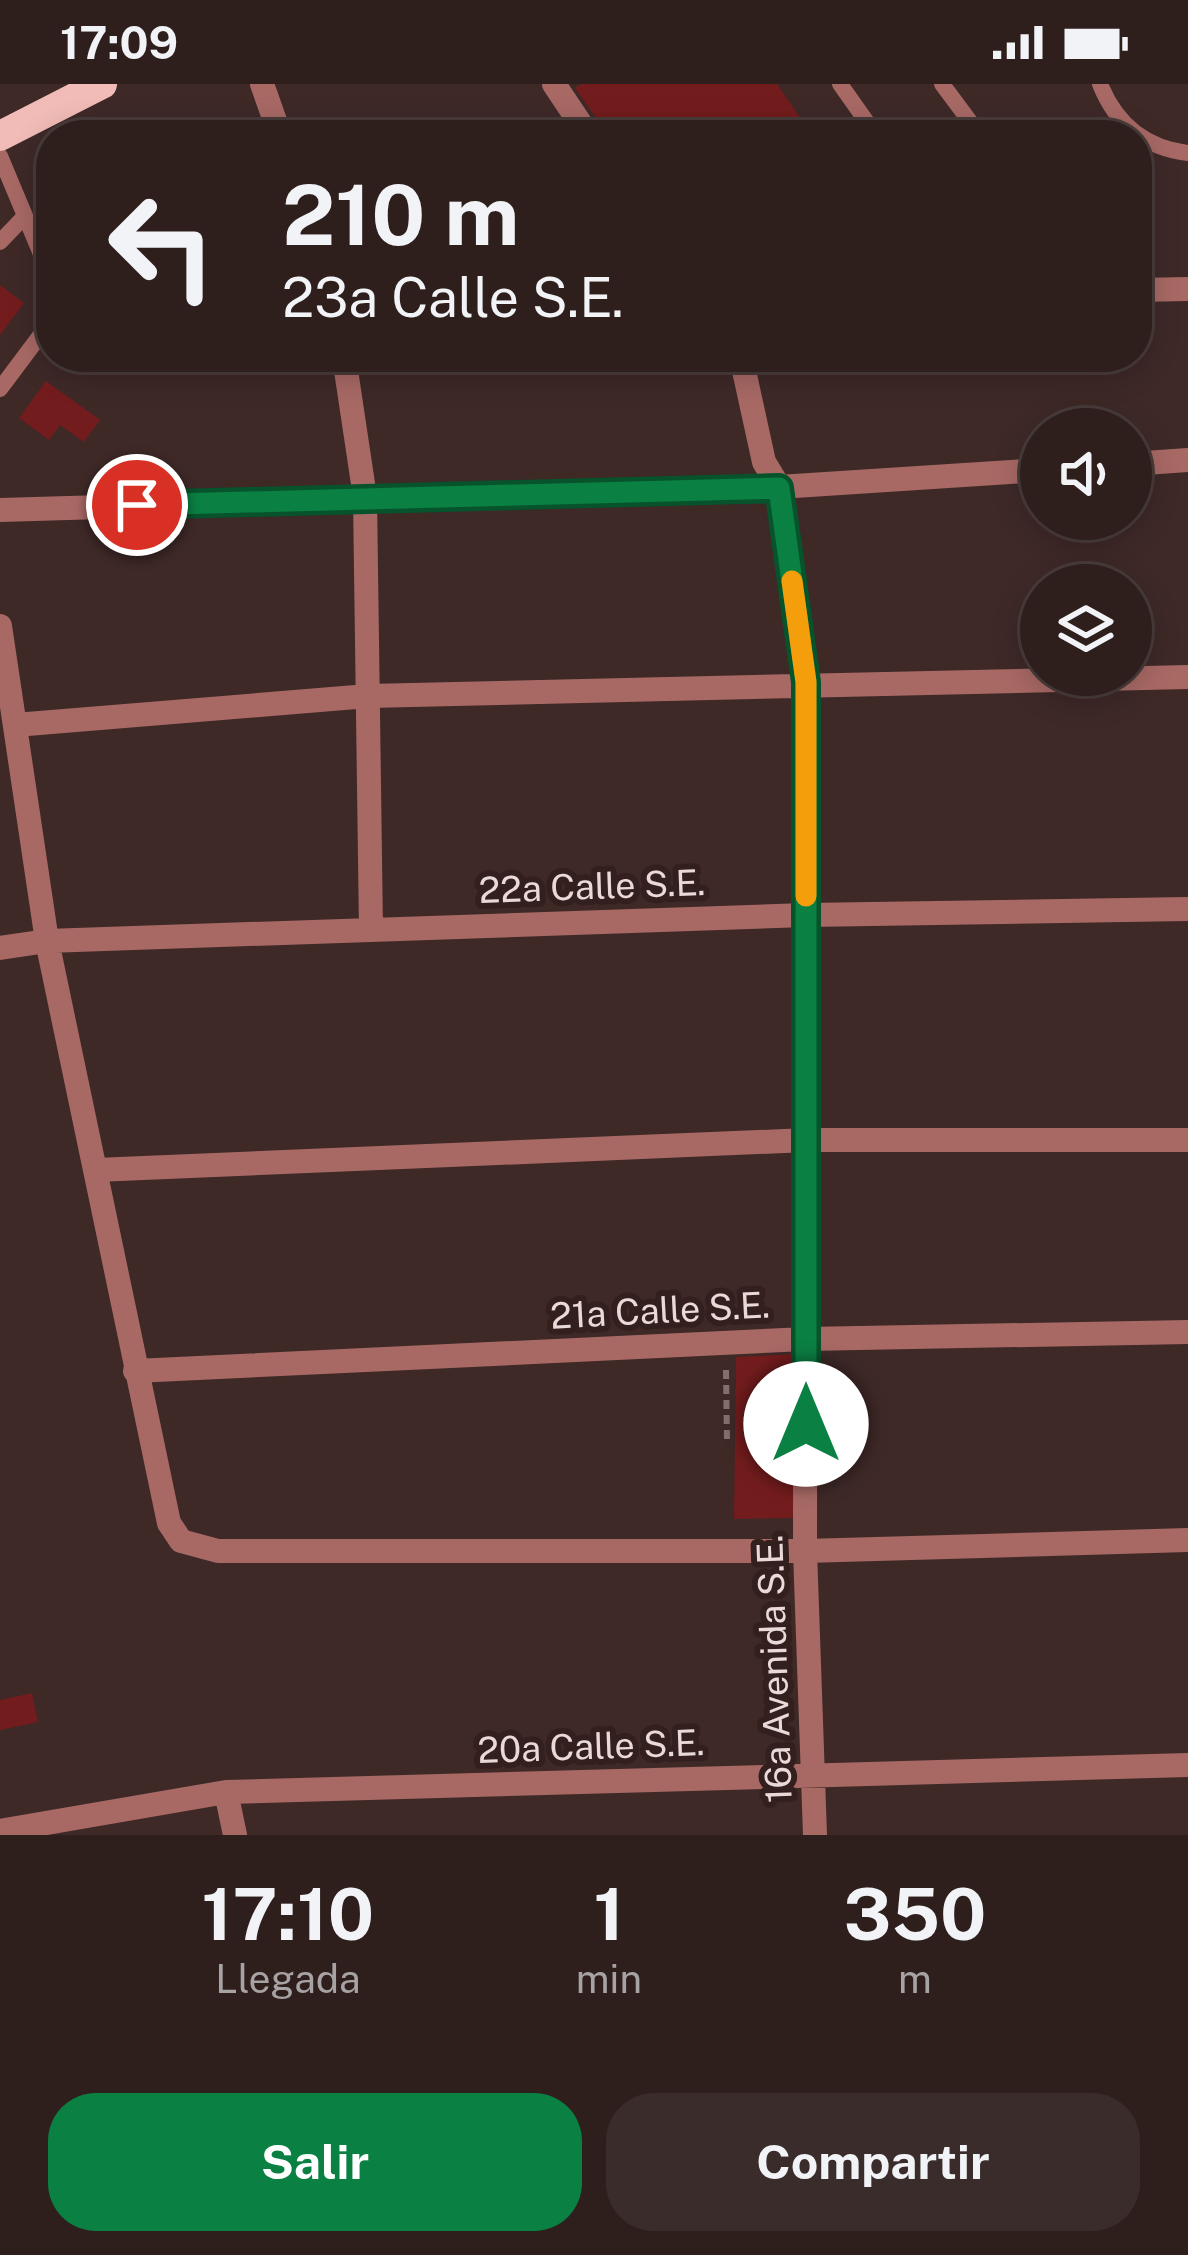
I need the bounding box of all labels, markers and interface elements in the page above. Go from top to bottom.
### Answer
text: 17:09 [60,16,178,69]
text: 210 m [282,165,520,264]
icon: left [84,168,240,324]
text: 23a Calle S.E. [282,266,624,329]
map controls [1020,408,1152,696]
button: sound [1020,408,1152,540]
pin [86,454,188,556]
icon: arrive [104,472,170,538]
button: layers [1020,564,1152,696]
street label: 22a Calle S.E. [478,861,706,911]
street label: 21a Calle S.E. [549,1283,771,1337]
position arrow [743,1361,869,1487]
street label: 16a Avenida S.E. [748,1534,800,1804]
street label: 20a Calle S.E. [477,1721,705,1771]
text: 17:10 [202,1872,374,1956]
text: 1 [593,1872,624,1956]
text: 350 [844,1872,986,1956]
text: Llegada [215,1956,361,2002]
text: min [576,1956,642,2002]
text: m [898,1956,932,2002]
button: Salir [48,2093,582,2231]
button: Compartir [606,2093,1140,2231]

